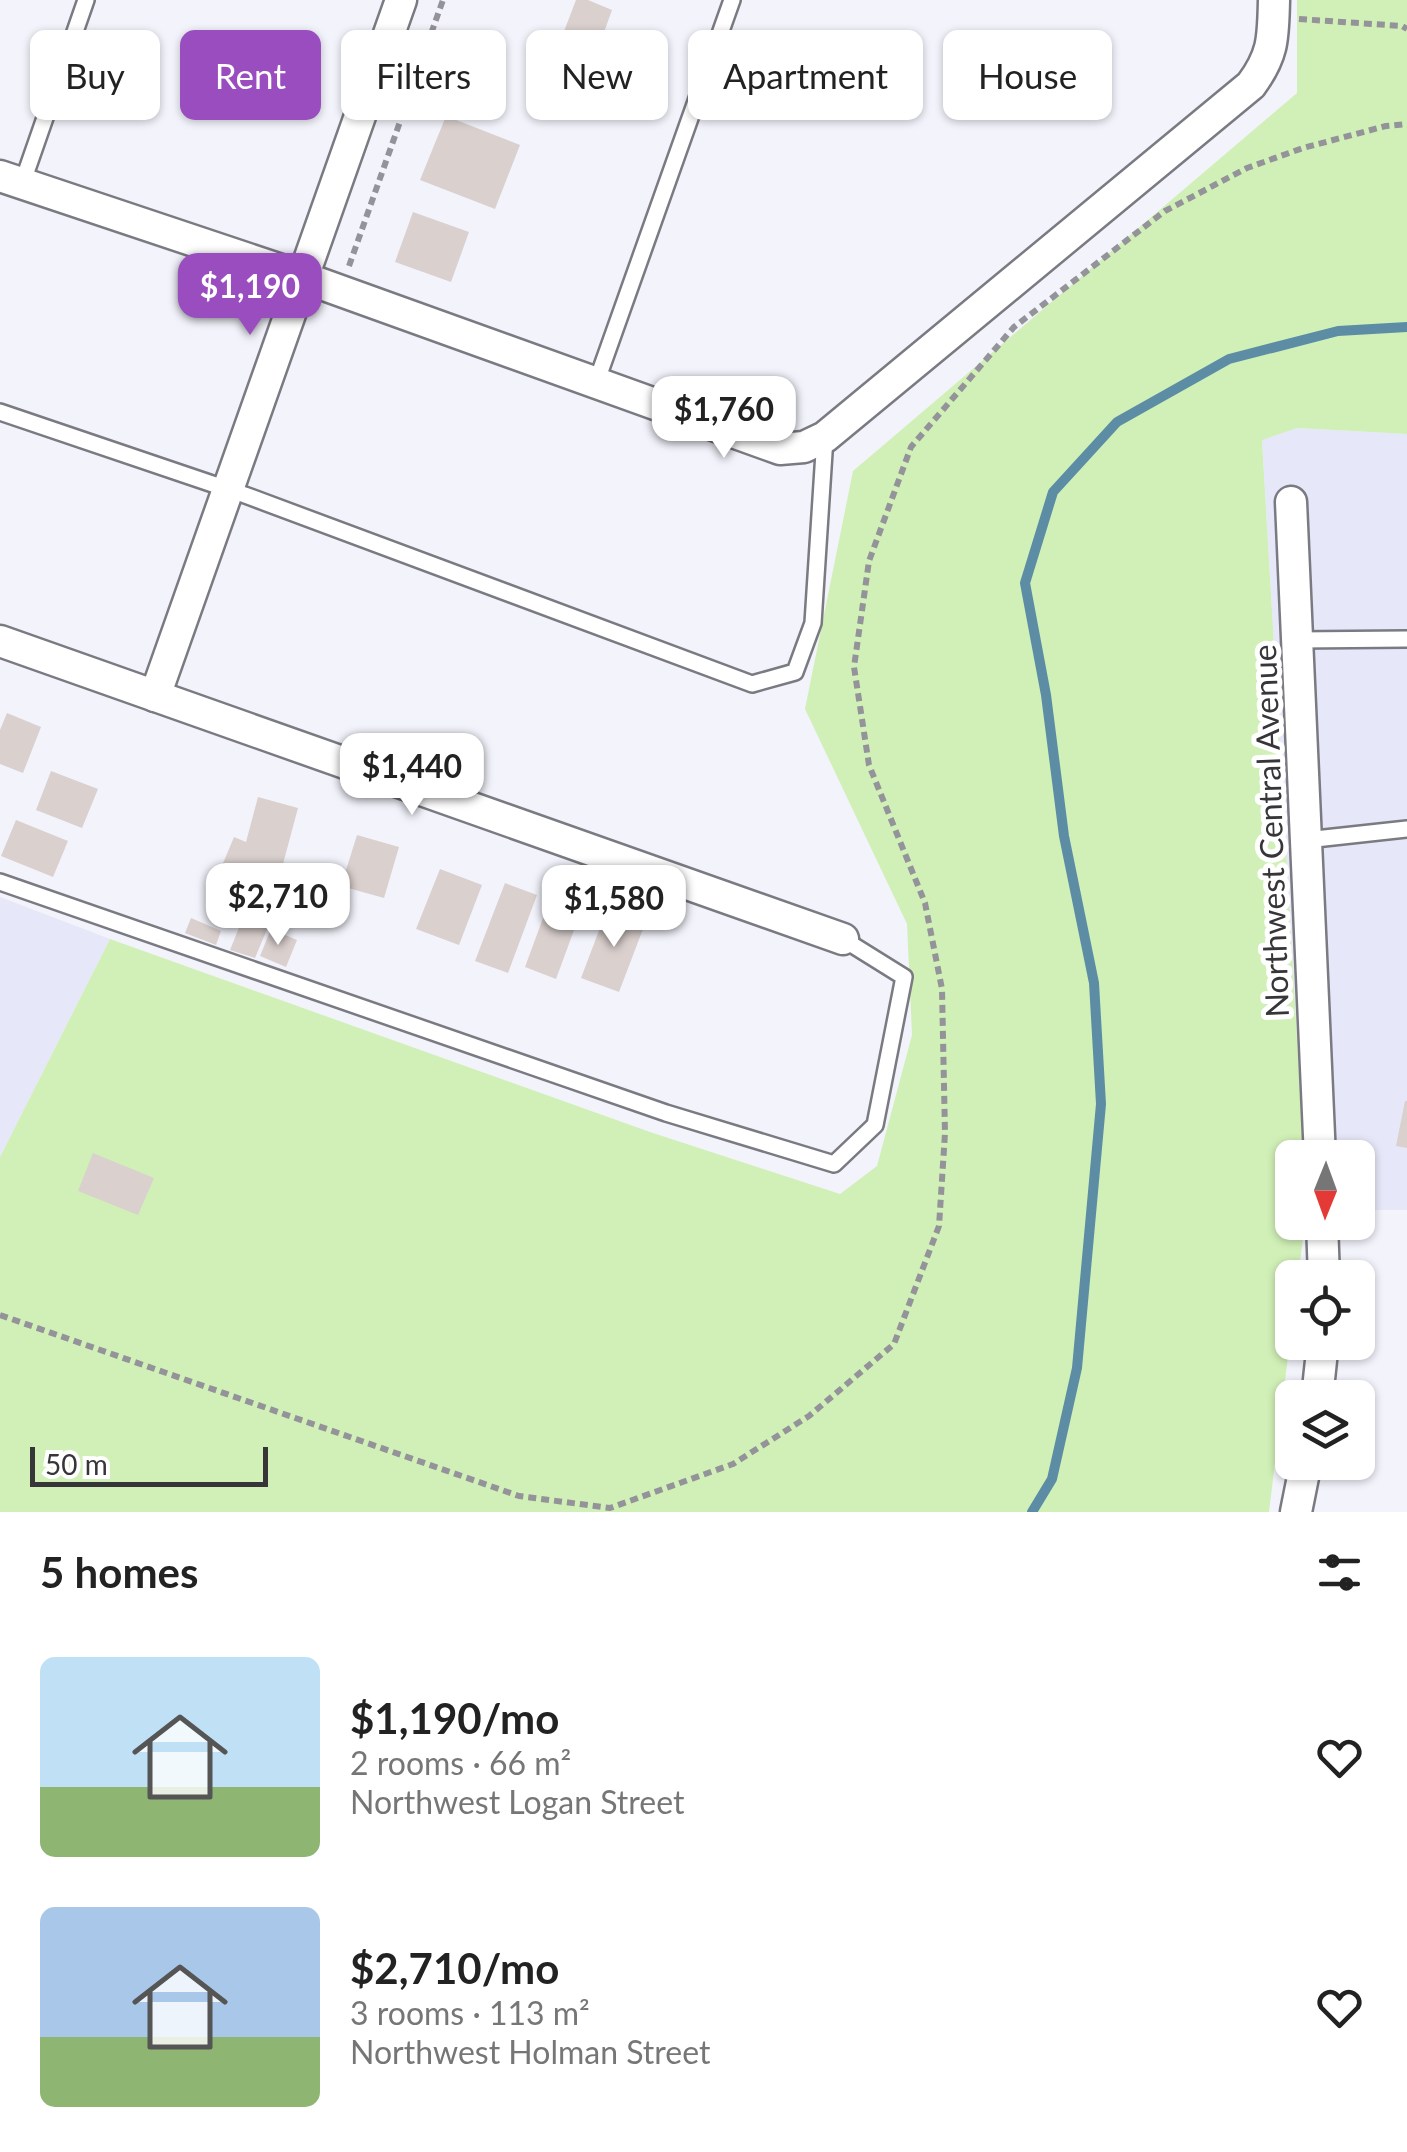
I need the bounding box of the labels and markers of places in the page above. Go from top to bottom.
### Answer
pin: $1,190 [169,253,331,338]
pin: $1,760 [643,376,805,461]
pin: $1,440 [331,733,493,818]
pin: $2,710 [197,863,359,948]
pin: $1,580 [533,865,695,950]

